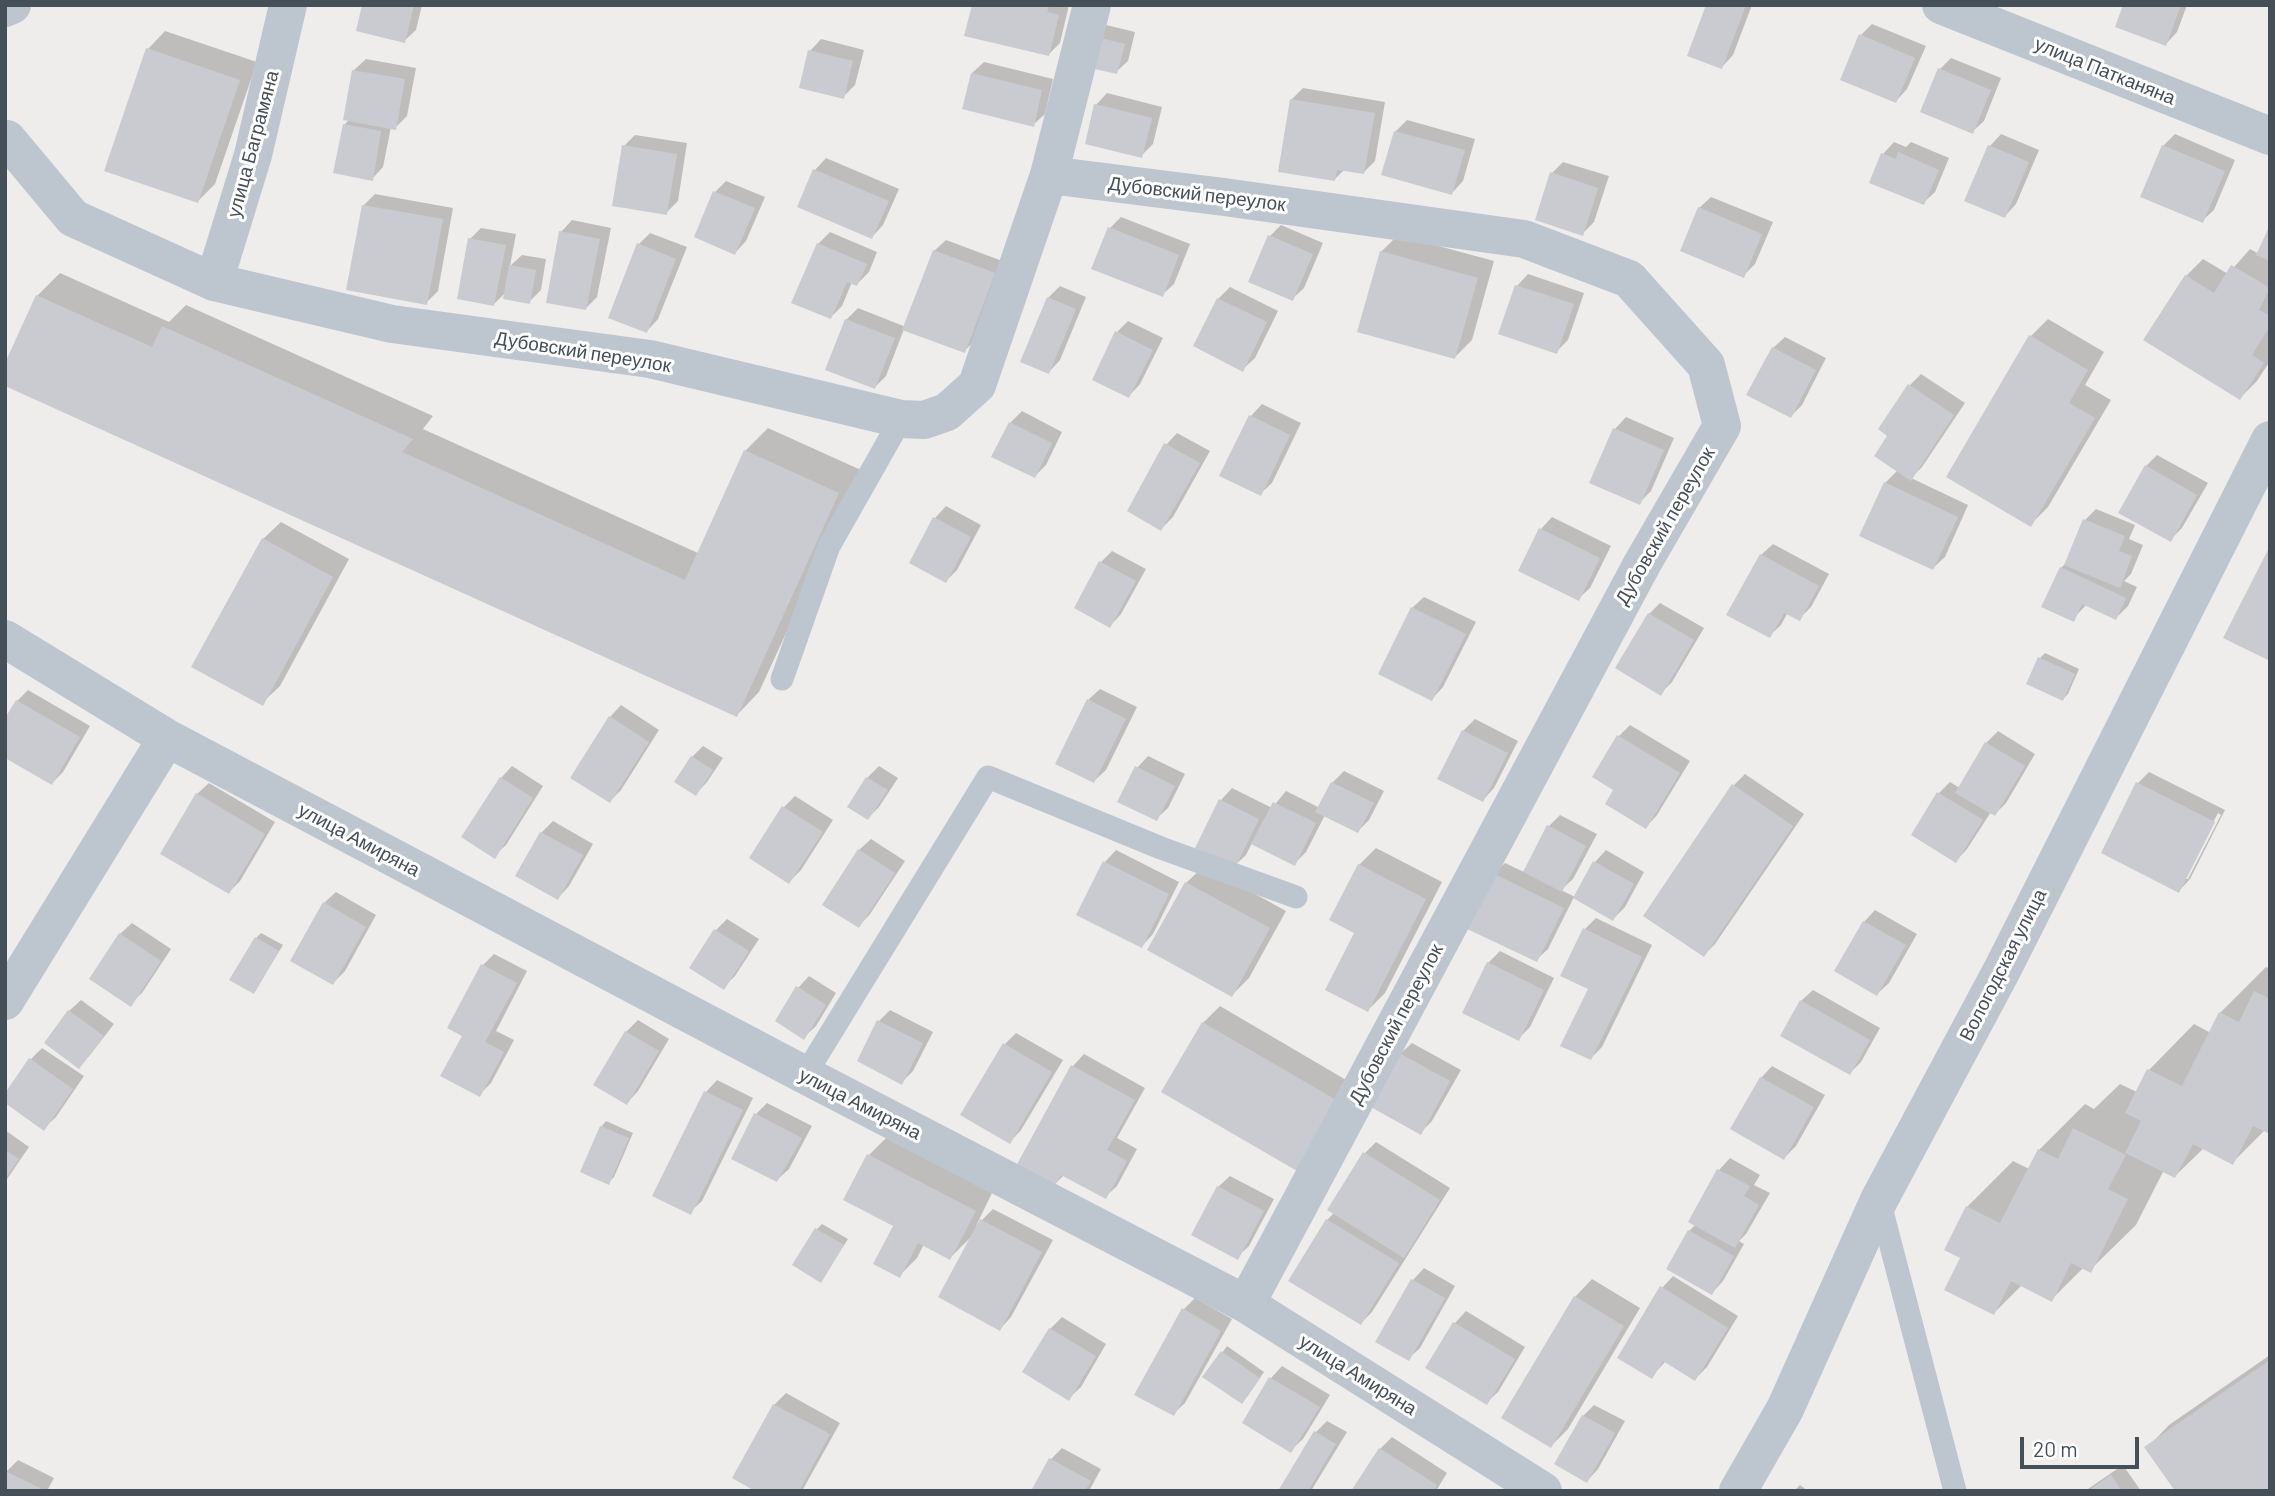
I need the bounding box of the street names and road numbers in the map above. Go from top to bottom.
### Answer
street label: улица Патканяна [2031,32,2179,110]
street label: улица Баграмяна [222,68,284,220]
street label: Дубовский переулок [1107,172,1287,216]
street label: Дубовский переулок [493,327,673,377]
street label: Дубовский переулок [1611,443,1719,609]
street label: улица Амиряна [294,798,424,882]
street label: Вологодская улица [1955,885,2051,1045]
street label: Дубовский переулок [1344,940,1448,1108]
street label: улица Амиряна [795,1063,925,1145]
street label: улица Амиряна [1295,1330,1421,1420]

